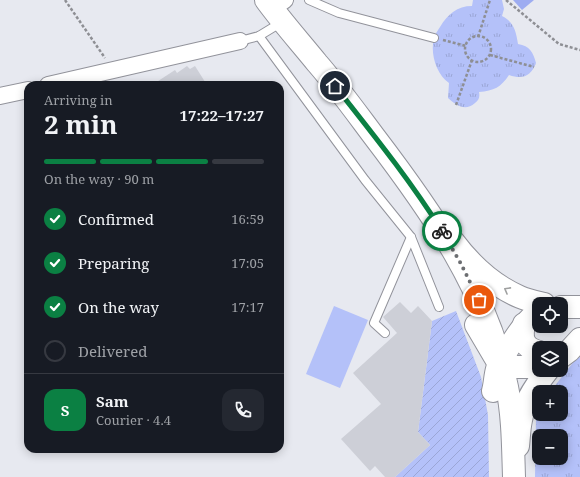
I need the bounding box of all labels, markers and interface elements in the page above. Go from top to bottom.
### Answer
pin [318,69,352,103]
icon: home [324,75,346,97]
text: Arriving in [44,91,113,109]
text: 17:22–17:27 [180,105,264,125]
text: 2 min [44,106,118,142]
text: On the way · 90 m [44,170,154,188]
icon: check [44,208,66,230]
text: Confirmed [78,209,154,229]
text: 16:59 [231,210,264,228]
courier [422,211,462,251]
icon: bike [431,220,453,242]
icon: check [44,252,66,274]
text: Preparing [78,253,149,273]
text: 17:05 [231,254,264,272]
pin [462,283,496,317]
one-way arrow [504,287,512,294]
icon: bag [468,289,490,311]
icon: check [44,296,66,318]
text: On the way [78,297,159,317]
map controls [532,297,568,465]
button: locate [532,297,568,333]
text: 17:17 [231,298,264,316]
text: Delivered [78,341,147,361]
button: layers [532,341,568,377]
button: + [532,385,568,421]
button: phone [222,389,264,431]
text: Sam [96,391,128,411]
text: S [61,400,69,420]
text: Courier · 4.4 [96,411,171,429]
button: − [532,429,568,465]

